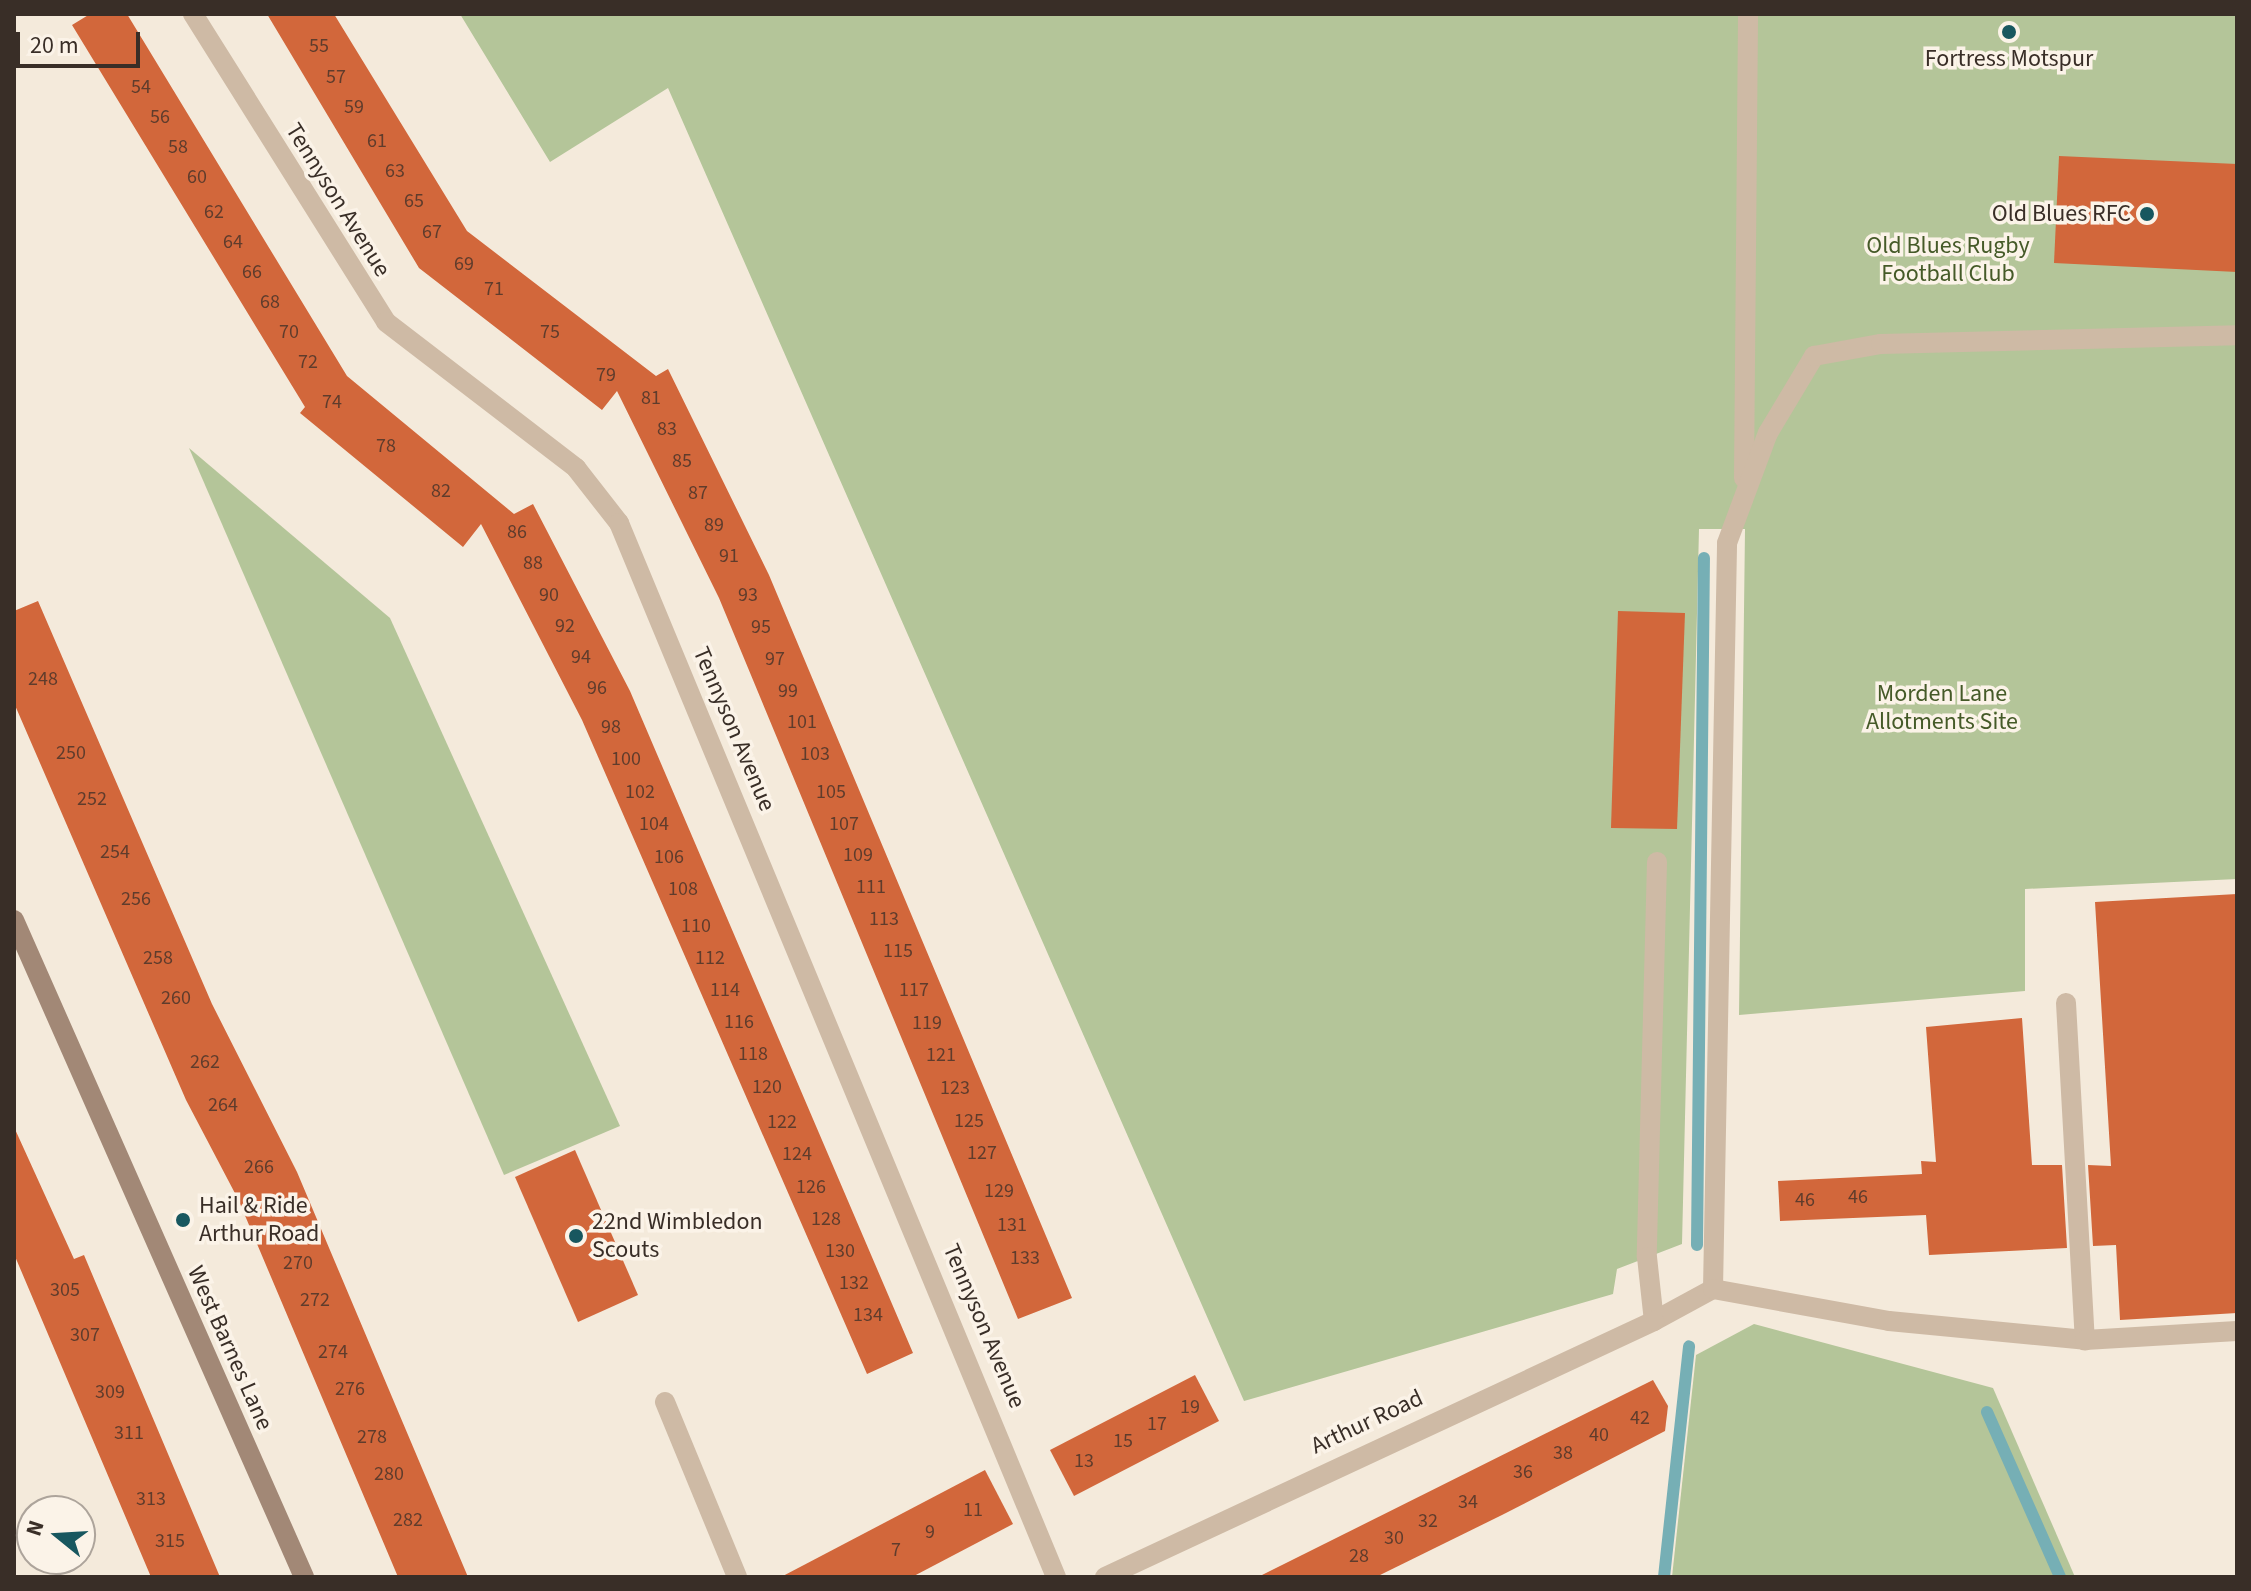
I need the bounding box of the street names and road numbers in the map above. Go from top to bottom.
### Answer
street label: Tennyson Avenue [279,118,397,282]
street label: Tennyson Avenue [686,643,782,815]
street label: Tennyson Avenue [936,1240,1032,1412]
street label: West Barnes Lane [181,1262,279,1434]
street label: Arthur Road [1306,1384,1428,1460]

